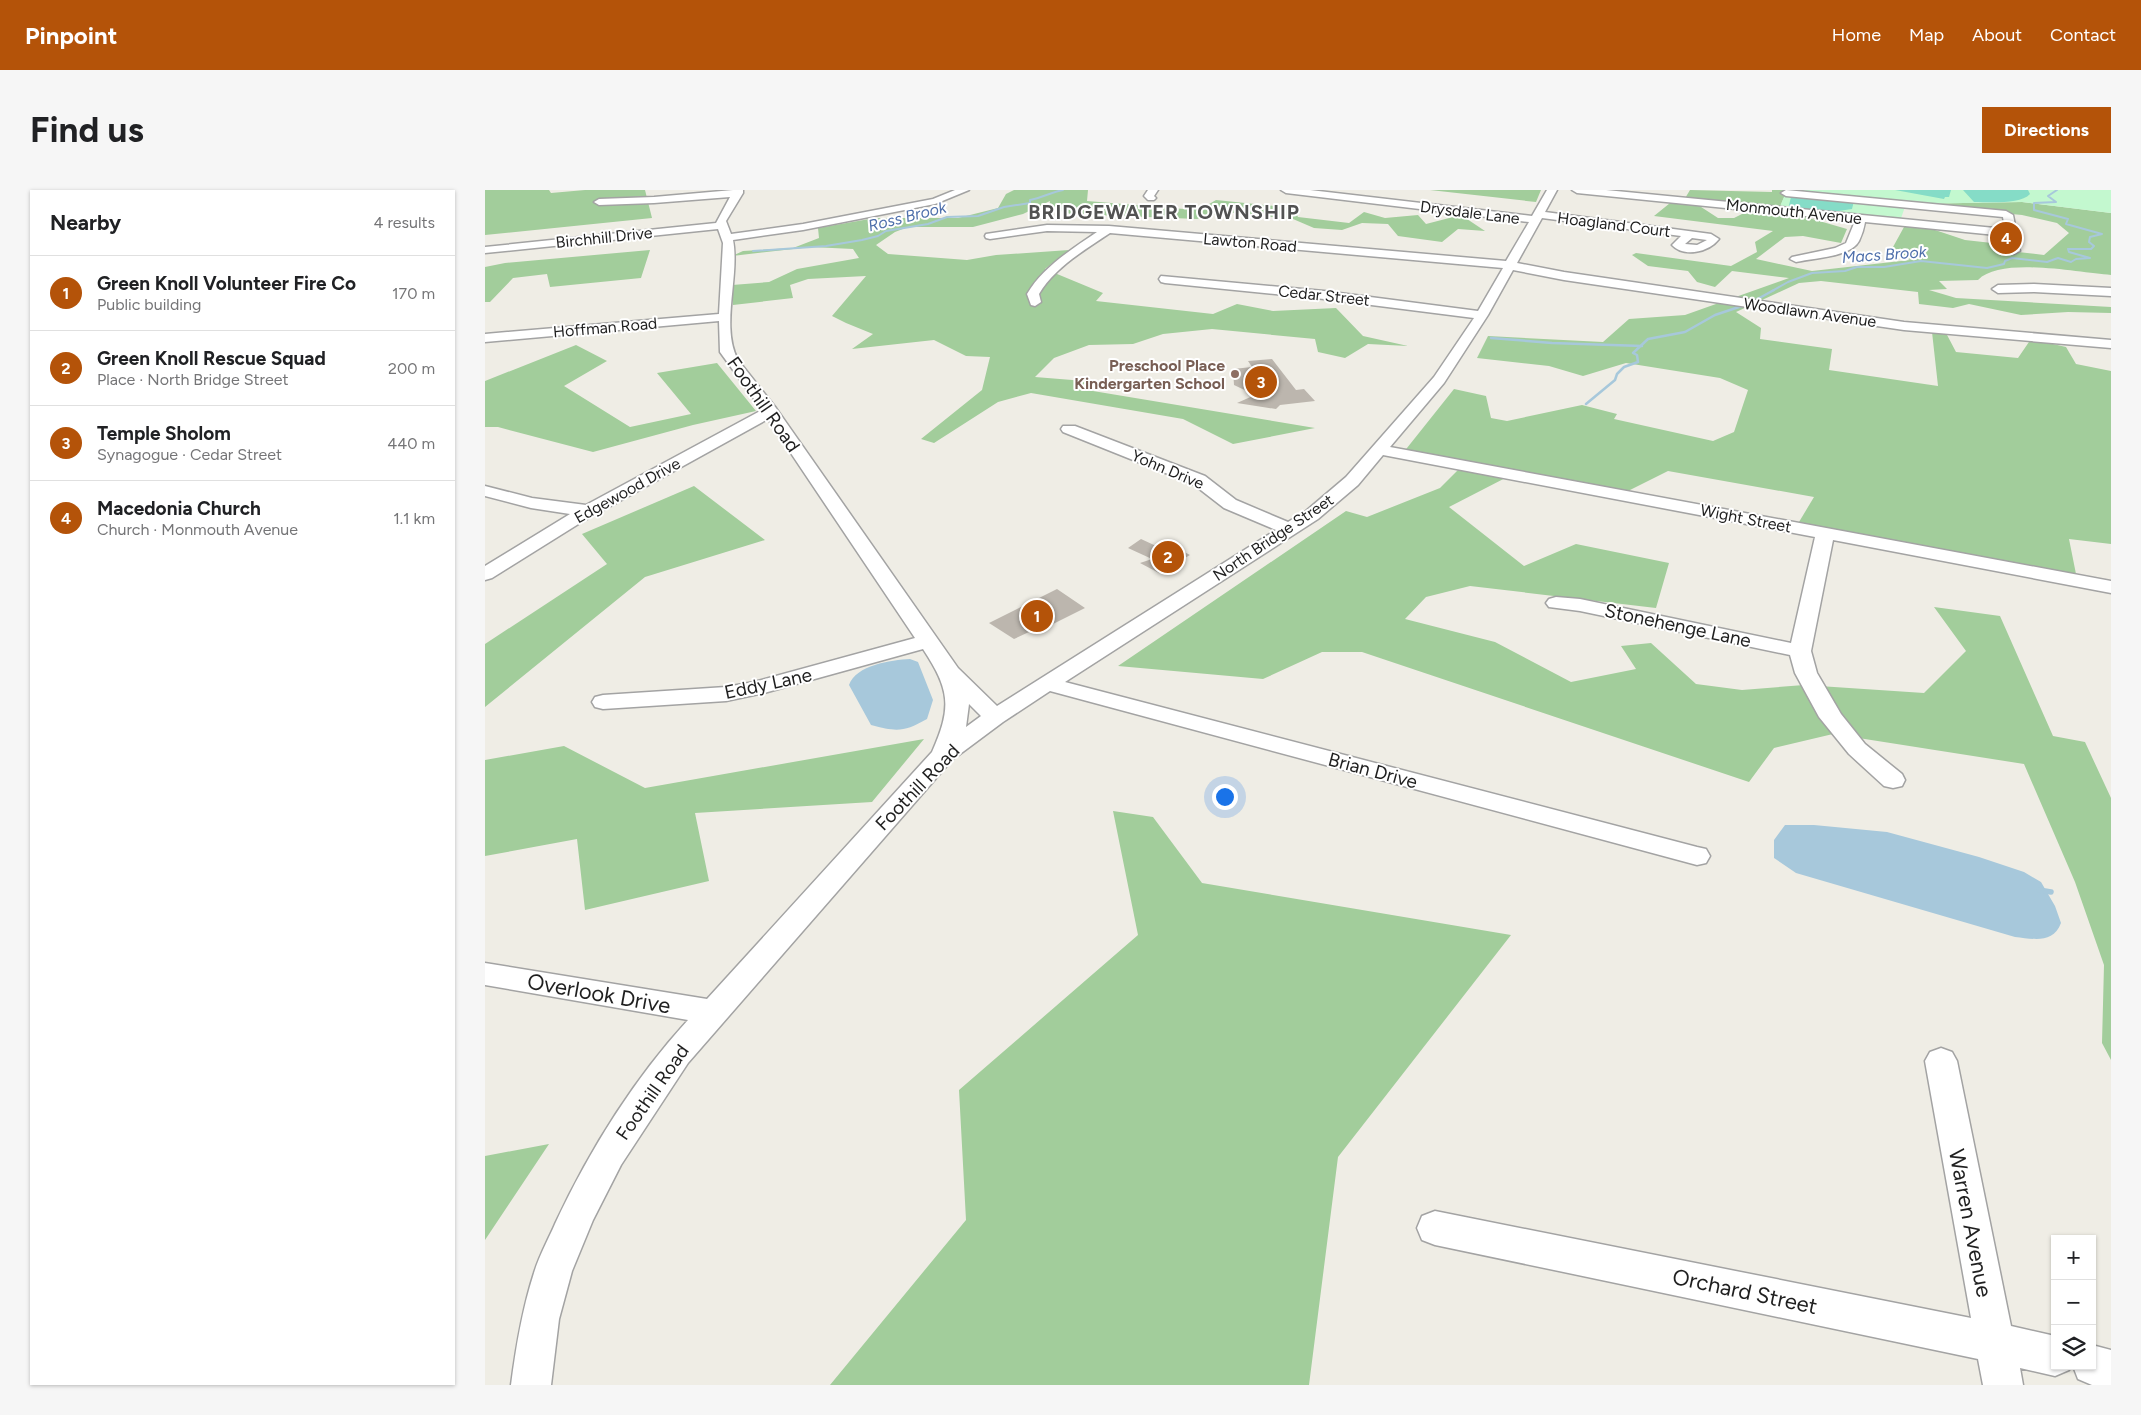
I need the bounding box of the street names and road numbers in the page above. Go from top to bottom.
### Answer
street label: Monmouth Avenue [1725,195,1863,228]
street label: Drysdale Lane [1419,197,1521,228]
street label: Hoagland Court [1556,208,1672,241]
street label: Birchhill Drive [555,223,654,252]
street label: Lawton Road [1202,229,1298,256]
street label: Cedar Street [1277,281,1371,310]
street label: Woodlawn Avenue [1742,294,1878,331]
street label: Hoffman Road [552,313,658,342]
street label: Foothill Road [722,352,805,456]
street label: Yohn Drive [1129,446,1207,493]
street label: Edgewood Drive [571,453,684,527]
street label: North Bridge Street [1209,490,1337,585]
street label: Wight Street [1699,500,1793,537]
street label: Stonehenge Lane [1603,599,1753,652]
street label: Eddy Lane [722,663,814,704]
street label: Foothill Road [870,739,964,835]
street label: Brian Drive [1326,748,1420,793]
street label: Overlook Drive [525,968,673,1019]
street label: Foothill Road [611,1040,694,1144]
street label: Warren Avenue [1943,1147,1998,1300]
street label: Orchard Street [1670,1263,1820,1320]

